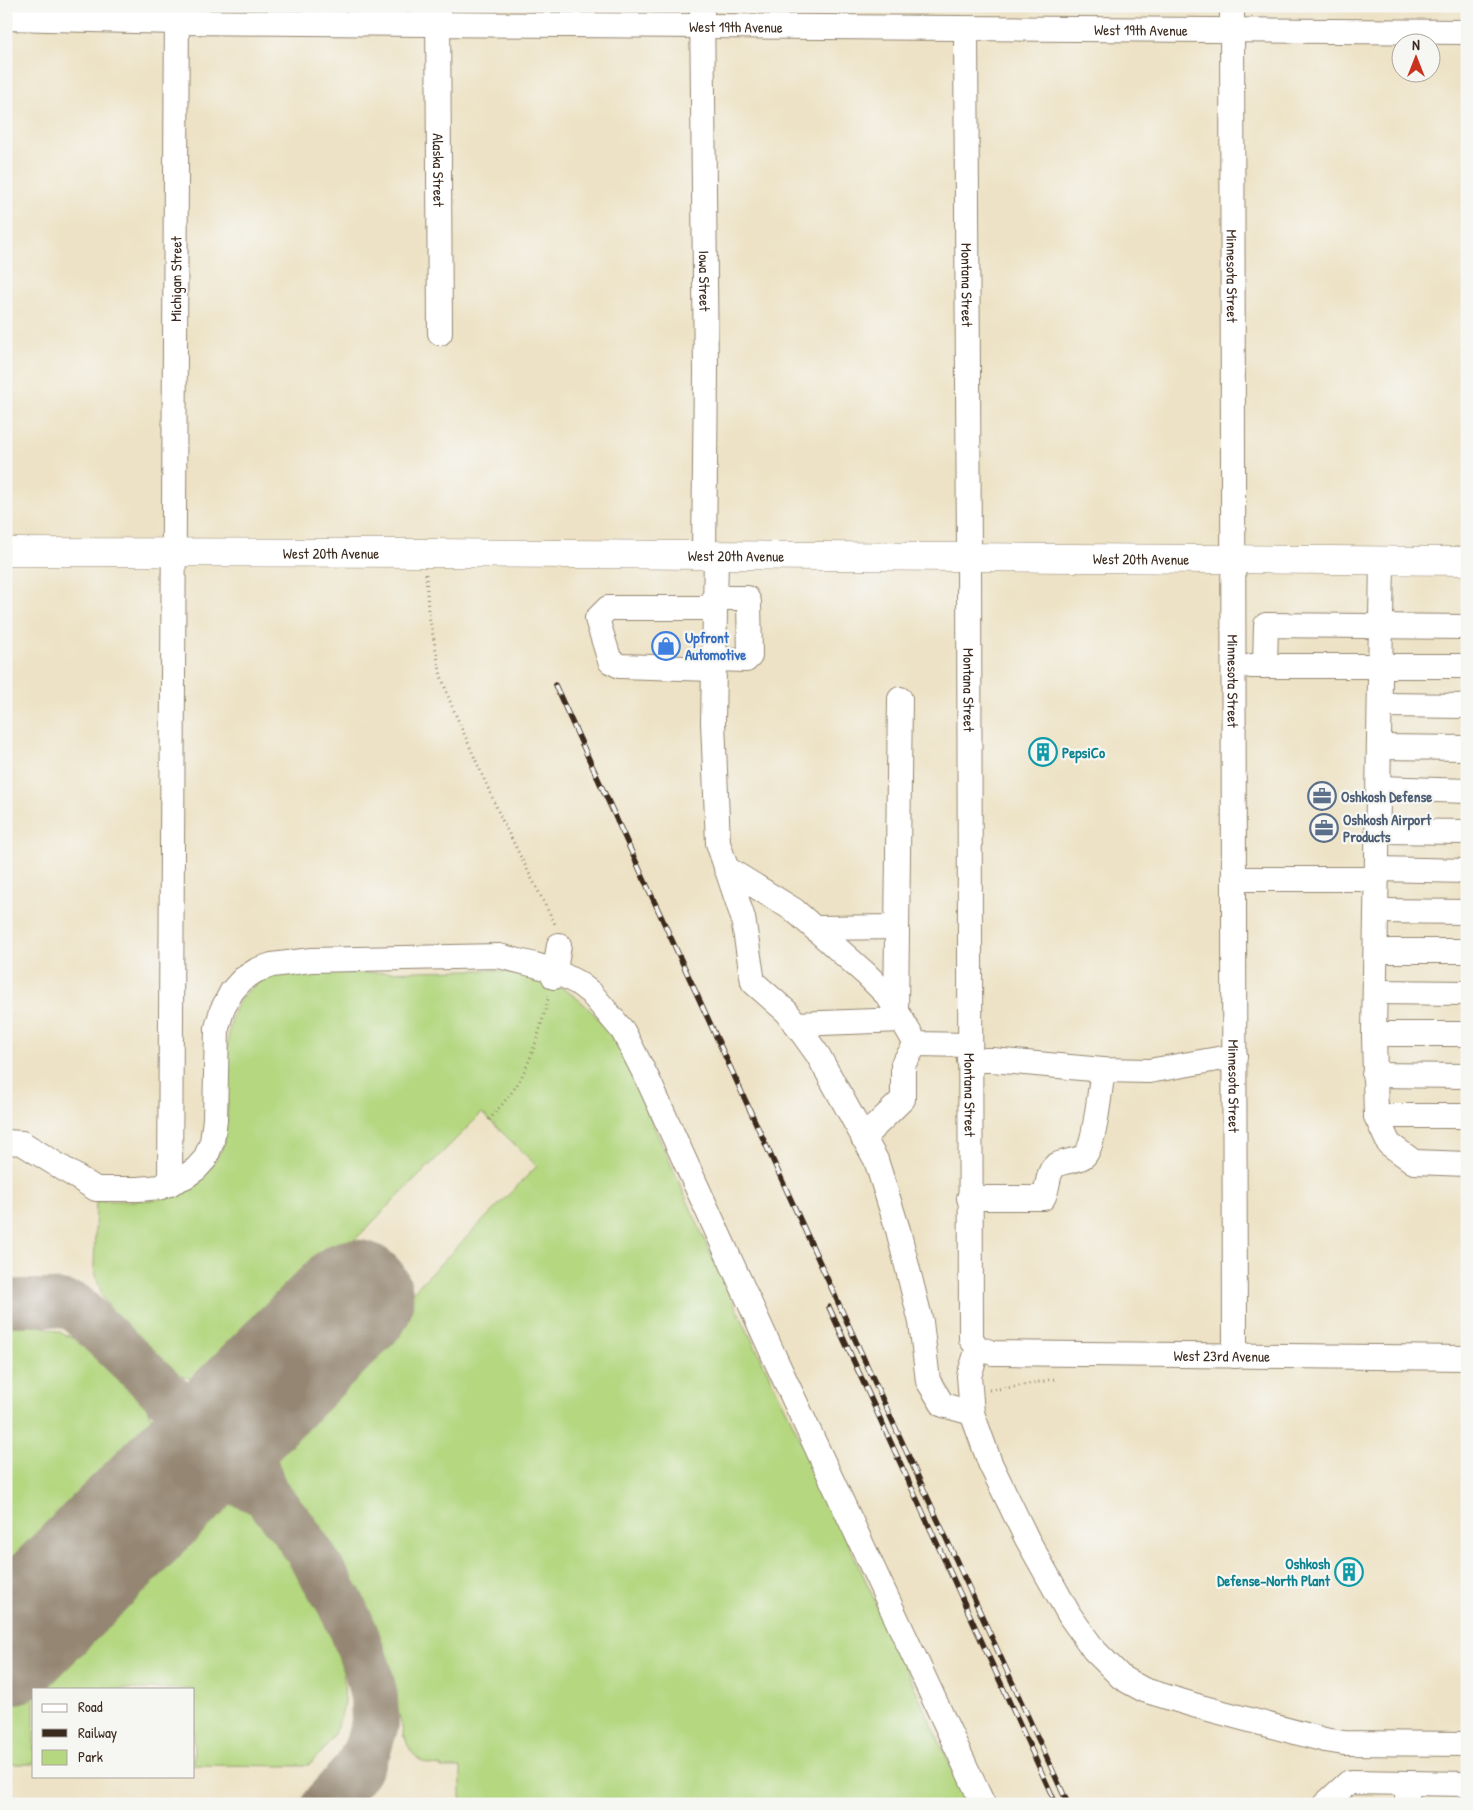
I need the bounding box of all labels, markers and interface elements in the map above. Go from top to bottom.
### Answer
street label: West 19th Avenue [689,15,783,37]
street label: West 19th Avenue [1094,19,1188,40]
north arrow [1390,32,1440,82]
text: N [1412,35,1420,54]
street label: Alaska Street [428,133,450,208]
street label: Minnesota Street [1222,229,1243,323]
street label: Michigan Street [165,235,186,322]
street label: Montana Street [957,243,978,328]
street label: Iowa Street [694,250,716,312]
street label: West 20th Avenue [283,542,379,563]
street label: West 20th Avenue [688,544,784,566]
street label: West 20th Avenue [1093,548,1189,569]
place label: Upfront Automotive [685,627,746,665]
shop icon: Upfront Automotive [651,631,681,661]
street label: Minnesota Street [1223,634,1244,728]
street label: Montana Street [959,648,980,733]
building icon: PepsiCo [1028,737,1058,767]
place label: PepsiCo [1062,742,1105,764]
office icon: Oshkosh Defense [1307,781,1337,811]
place label: Oshkosh Defense [1341,786,1432,807]
place label: Oshkosh Airport Products [1343,809,1432,847]
office icon: Oshkosh Airport Products [1309,813,1339,843]
street label: Minnesota Street [1224,1039,1245,1133]
street label: Montana Street [960,1053,981,1138]
street label: West 23rd Avenue [1173,1344,1270,1366]
place label: Oshkosh Defense-North Plant [1217,1553,1331,1591]
building icon: Oshkosh Defense-North Plant [1334,1557,1364,1587]
legend [32,1688,195,1778]
text: Road [78,1696,103,1717]
text: Railway [78,1722,117,1743]
text: Park [78,1746,103,1767]

